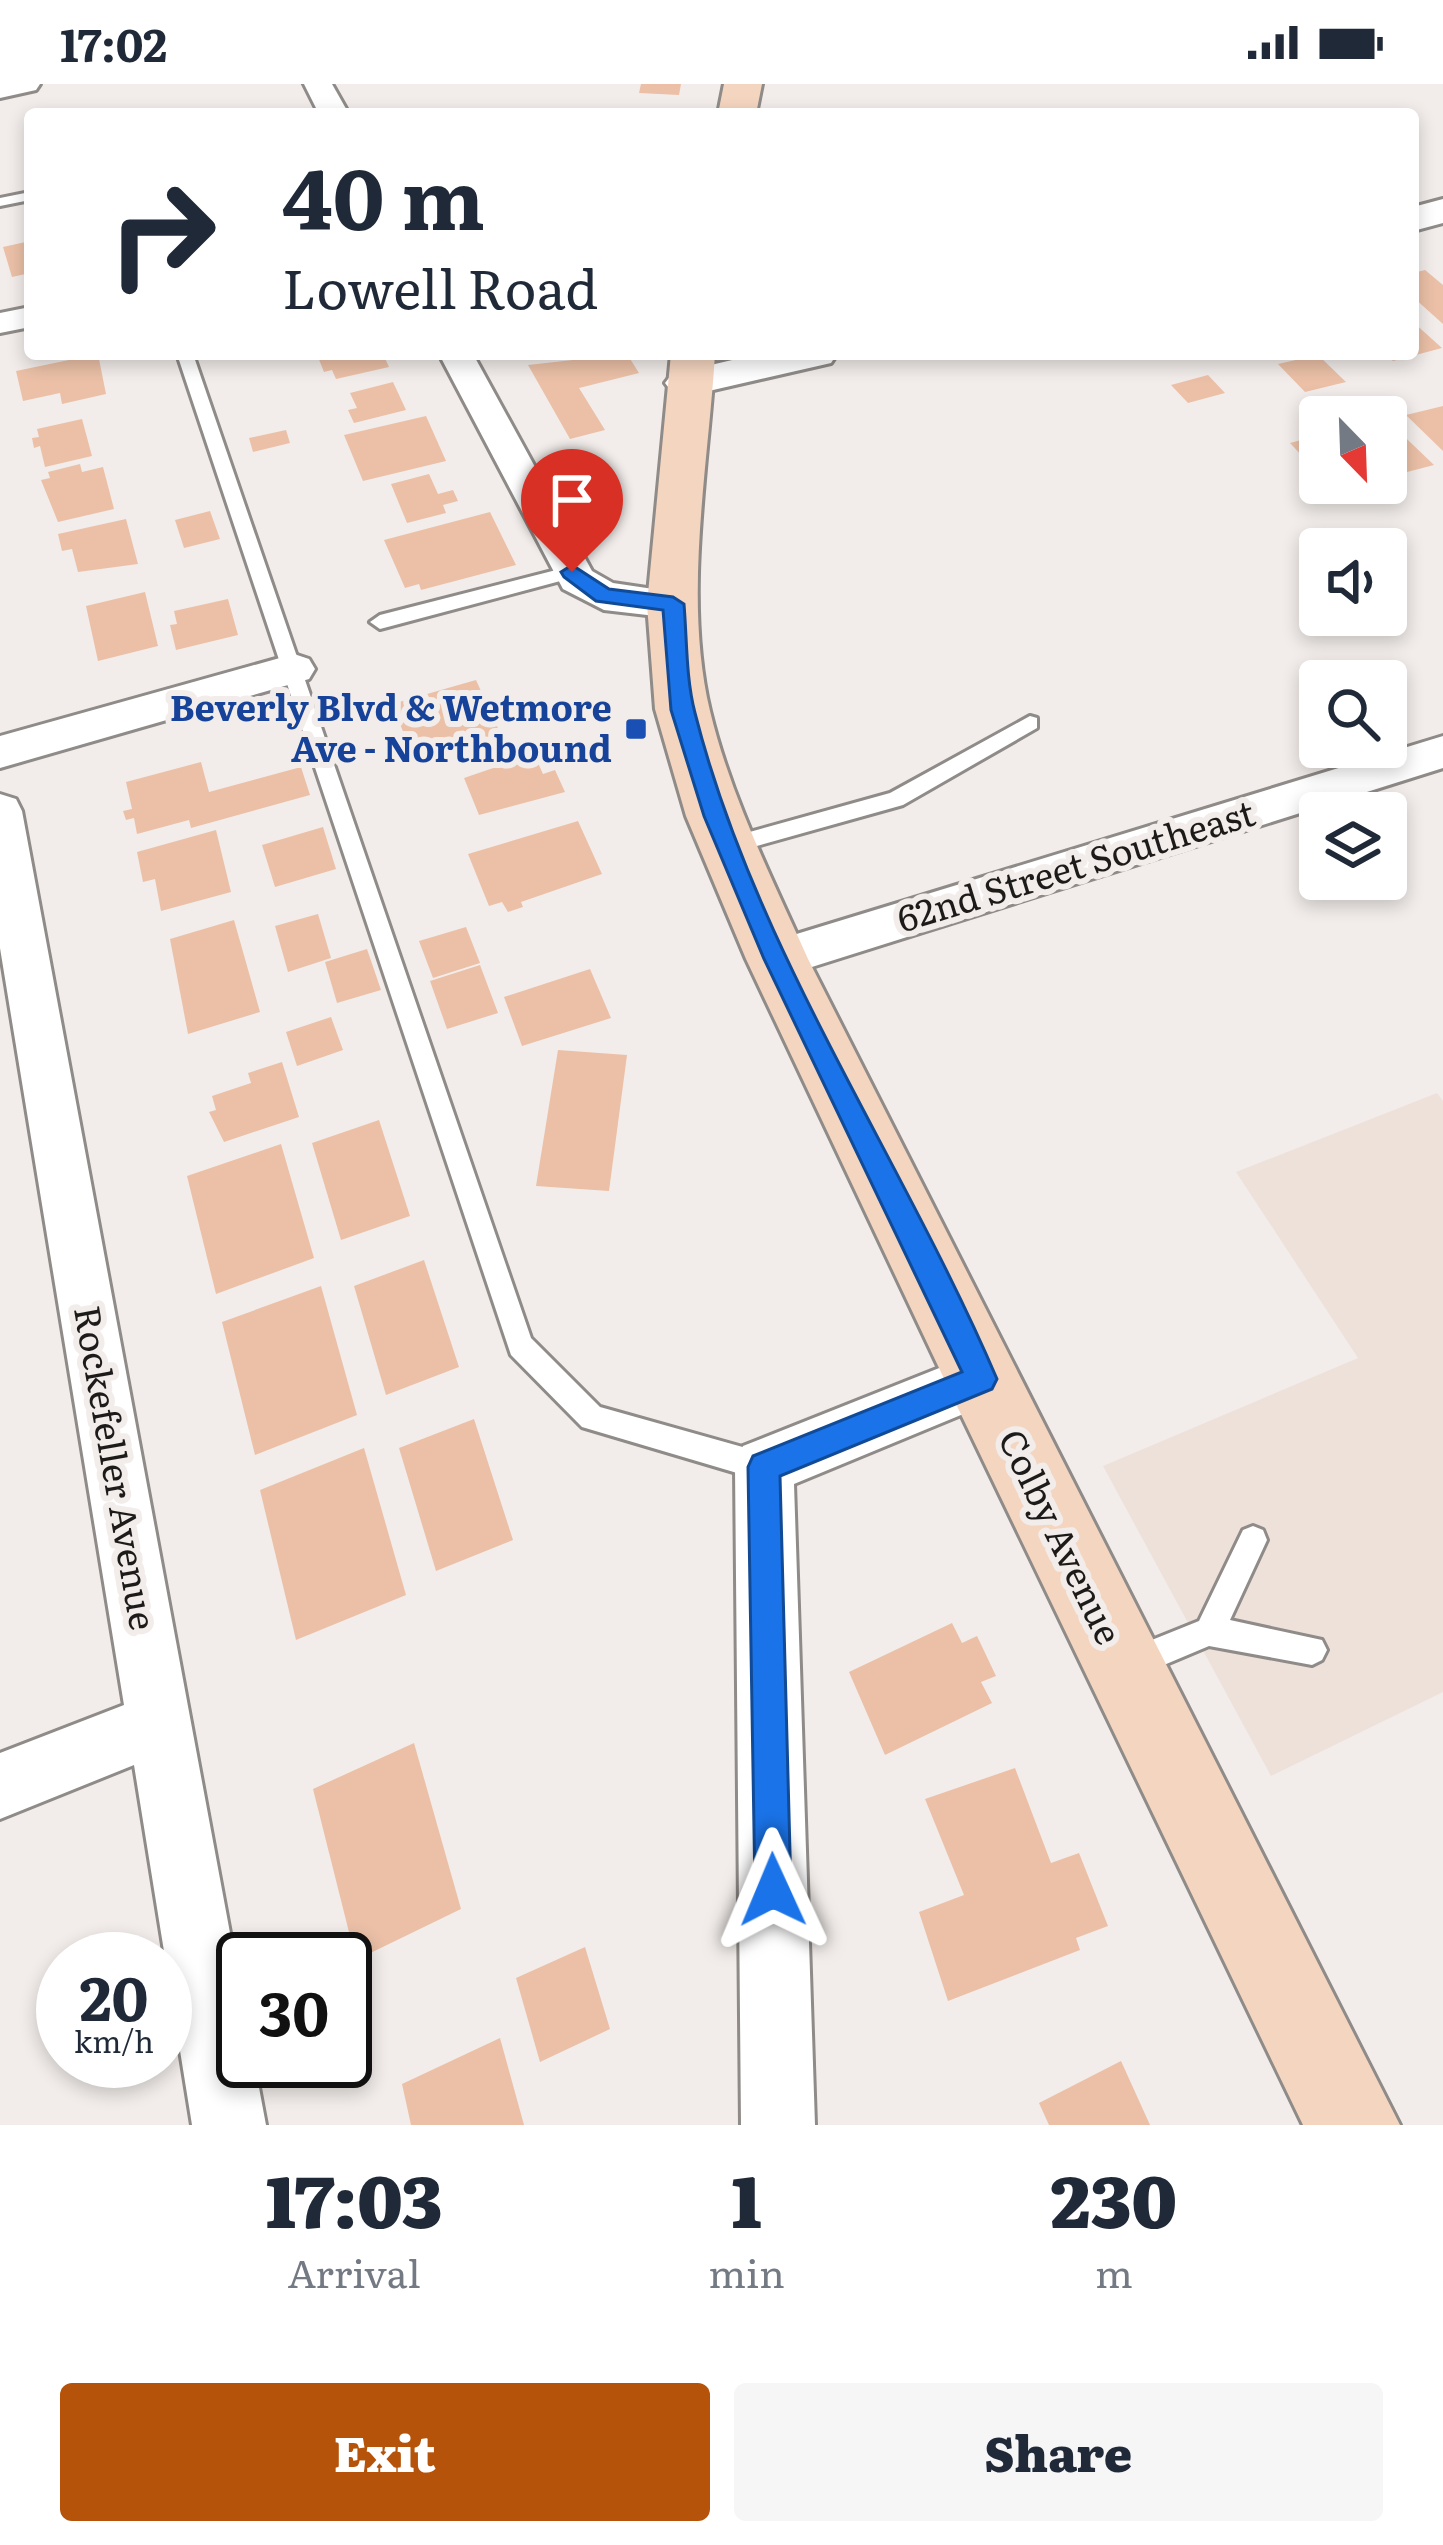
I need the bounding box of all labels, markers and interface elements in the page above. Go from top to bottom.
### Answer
text: 17:02 [60,9,167,76]
text: 40 m [282,131,485,256]
icon: right [84,156,240,312]
text: Lowell Road [282,245,598,326]
north arrow [1299,396,1407,504]
map controls [1299,396,1407,900]
pin [521,449,623,572]
icon: arrive [539,467,605,533]
button: sound [1299,528,1407,636]
button: search [1299,660,1407,768]
place label: Beverly Blvd & Wetmore Ave - Northbound [170,679,612,773]
marker: Beverly Blvd & Wetmore Ave - Northbound [623,716,649,742]
street label: 62nd Street Southeast [890,784,1261,943]
button: layers [1299,792,1407,900]
street label: Rockefeller Avenue [63,1301,172,1634]
street label: Colby Avenue [987,1419,1137,1652]
position arrow [710,1827,836,1953]
speed limit sign: 30 [216,1932,372,2088]
text: 20 [79,1950,149,2039]
text: km/h [74,2018,154,2062]
text: 17:03 [266,2143,442,2250]
text: 1 [731,2143,762,2250]
text: 230 [1051,2143,1177,2250]
text: Arrival [287,2242,421,2300]
text: min [708,2242,785,2300]
text: m [1095,2242,1133,2300]
button: Exit [60,2383,710,2521]
button: Share [734,2383,1383,2521]

